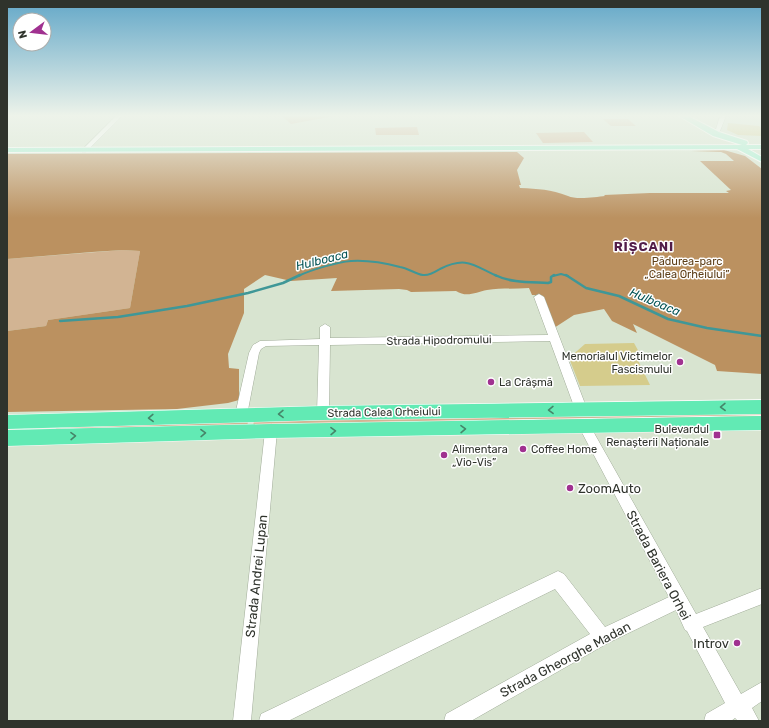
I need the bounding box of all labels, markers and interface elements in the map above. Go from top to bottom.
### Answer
north arrow [12,12,52,52]
text: N [15,29,30,40]
district label: RÎȘCANI [614,239,674,254]
water label: Hulboaca [294,247,350,273]
park label: Pădurea-parc „Calea Orheiului” [644,255,730,281]
water label: Hulboaca [628,285,682,319]
street label: Strada Hipodromului [386,333,492,348]
place label: Memorialul Victimelor Fascismului [562,350,673,376]
marker: Memorialul Victimelor Fascismului [675,357,685,367]
place label: La Crâșmă [499,376,553,389]
marker: La Crâșmă [486,377,496,387]
one-way arrow [720,403,726,411]
street label: Strada Calea Orheiului [327,405,441,420]
one-way arrow [548,406,554,414]
one-way arrow [278,410,284,418]
one-way arrow [148,414,154,422]
place label: Bulevardul Renașterii Naționale [606,423,709,449]
one-way arrow [460,425,466,433]
one-way arrow [330,426,336,435]
one-way arrow [200,429,206,437]
marker: Bulevardul Renașterii Naționale [712,430,722,440]
one-way arrow [70,432,76,440]
place label: Alimentara „Vio-Vis” [452,443,508,469]
place label: Coffee Home [531,443,597,456]
marker: Coffee Home [518,444,528,454]
marker: Alimentara „Vio-Vis” [439,450,449,460]
place label: ZoomAuto [578,481,641,496]
marker: ZoomAuto [565,483,575,493]
street label: Strada Bariera Orhei [623,508,694,623]
street label: Strada Andrei Lupan [243,514,270,638]
street label: Strada Gheorghe Madan [497,619,634,701]
place label: Introv [693,636,729,651]
marker: Introv [732,638,742,648]

